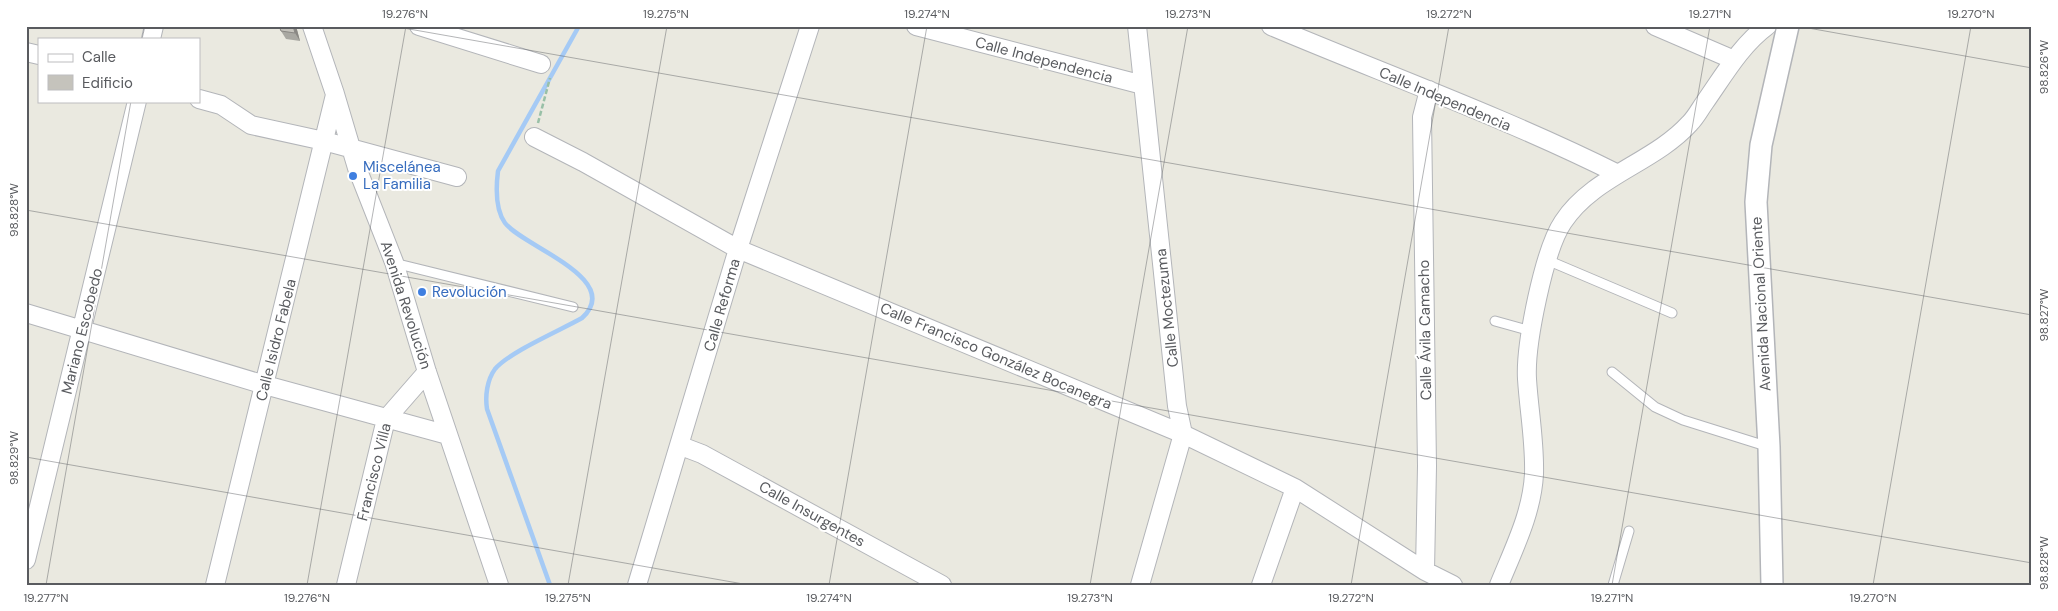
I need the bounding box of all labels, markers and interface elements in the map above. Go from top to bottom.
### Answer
text: 19.276°N [382,6,428,22]
text: 19.275°N [643,6,689,22]
text: 19.274°N [904,6,950,22]
text: 19.273°N [1165,6,1211,22]
text: 19.272°N [1426,6,1472,22]
text: 19.271°N [1689,6,1731,22]
text: 19.270°N [1948,6,1994,22]
street label: Calle Independencia [973,32,1115,88]
legend [38,38,200,102]
text: 98.826°W [2036,39,2052,94]
text: Calle [82,47,116,67]
street label: Calle Independencia [1376,62,1514,136]
text: Edificio [82,73,133,93]
place label: Miscelánea La Familia [363,157,441,194]
marker: Miscelánea La Familia [347,170,359,182]
text: 98.828°W [6,183,22,237]
street label: Avenida Nacional Oriente [1746,216,1776,392]
street label: Avenida Revolución [376,238,436,372]
street label: Calle Moctezuma [1151,248,1183,368]
street label: Calle Reforma [699,256,745,354]
street label: Calle Ávila Camacho [1414,259,1436,401]
street label: Mariano Escobedo [57,266,107,396]
street label: Calle Isidro Fabela [251,277,301,403]
place label: Revolución [432,282,507,302]
marker: Revolución [416,286,428,298]
text: 98.827°W [2036,288,2052,341]
street label: Calle Francisco González Bocanegra [877,298,1115,414]
street label: Francisco Villa [352,421,396,523]
text: 98.829°W [6,431,22,485]
street label: Calle Insurgentes [755,476,869,552]
text: 98.828°W [2036,536,2052,590]
text: 19.277°N [23,590,69,606]
text: 19.276°N [284,590,330,606]
text: 19.275°N [545,590,591,606]
text: 19.274°N [806,590,852,606]
text: 19.273°N [1067,590,1113,606]
text: 19.272°N [1328,590,1374,606]
text: 19.271°N [1591,590,1633,606]
text: 19.270°N [1850,590,1896,606]

